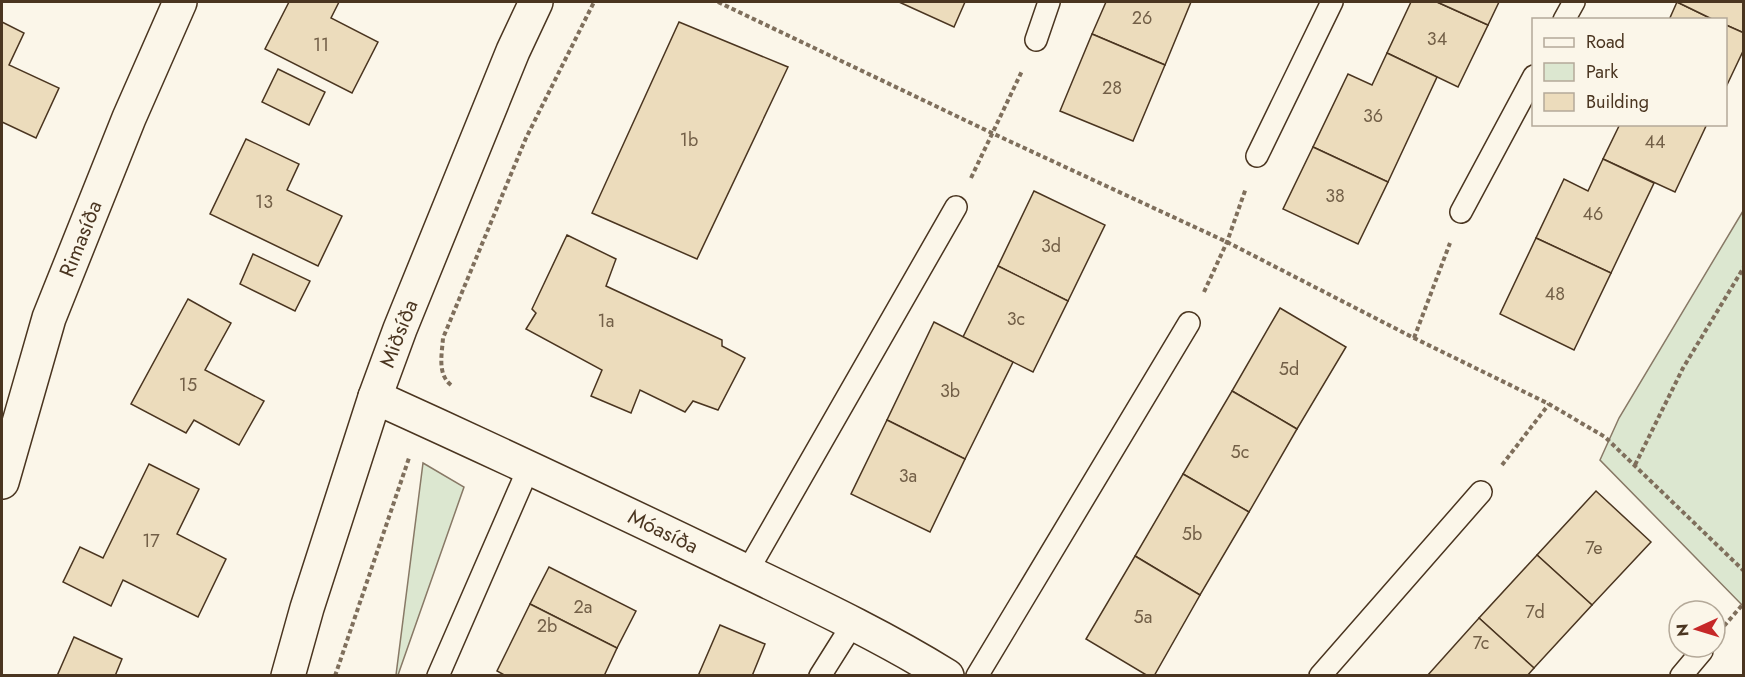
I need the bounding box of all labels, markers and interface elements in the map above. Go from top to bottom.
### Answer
house number: 26 [1132,5,1152,31]
legend [1532,18,1727,126]
house number: 34 [1427,26,1447,52]
text: Road [1586,29,1625,55]
house number: 11 [313,32,329,58]
text: Park [1586,59,1618,85]
house number: 28 [1102,75,1122,101]
text: Building [1586,89,1649,115]
house number: 36 [1363,103,1383,129]
house number: 1b [680,127,698,153]
house number: 44 [1645,129,1666,155]
house number: 38 [1325,183,1345,209]
house number: 13 [255,189,273,215]
street label: Rimasíða [52,196,109,281]
house number: 46 [1583,201,1603,227]
house number: 3d [1041,233,1061,259]
house number: 48 [1545,281,1565,307]
street label: Miðsíða [372,295,425,372]
house number: 3c [1007,306,1025,332]
house number: 1a [598,308,614,334]
house number: 5d [1279,356,1299,382]
house number: 15 [179,372,197,398]
house number: 3b [940,378,960,404]
house number: 5c [1231,439,1249,465]
house number: 3a [899,463,917,489]
street label: Móasíða [623,502,703,561]
house number: 5b [1182,521,1202,547]
house number: 17 [142,528,160,554]
house number: 7e [1585,535,1603,561]
house number: 2a [574,594,592,620]
house number: 7d [1525,599,1545,625]
north arrow [1667,599,1727,659]
house number: 5a [1134,604,1152,630]
house number: 2b [537,613,557,639]
text: N [1671,623,1694,637]
house number: 7c [1473,630,1489,656]

